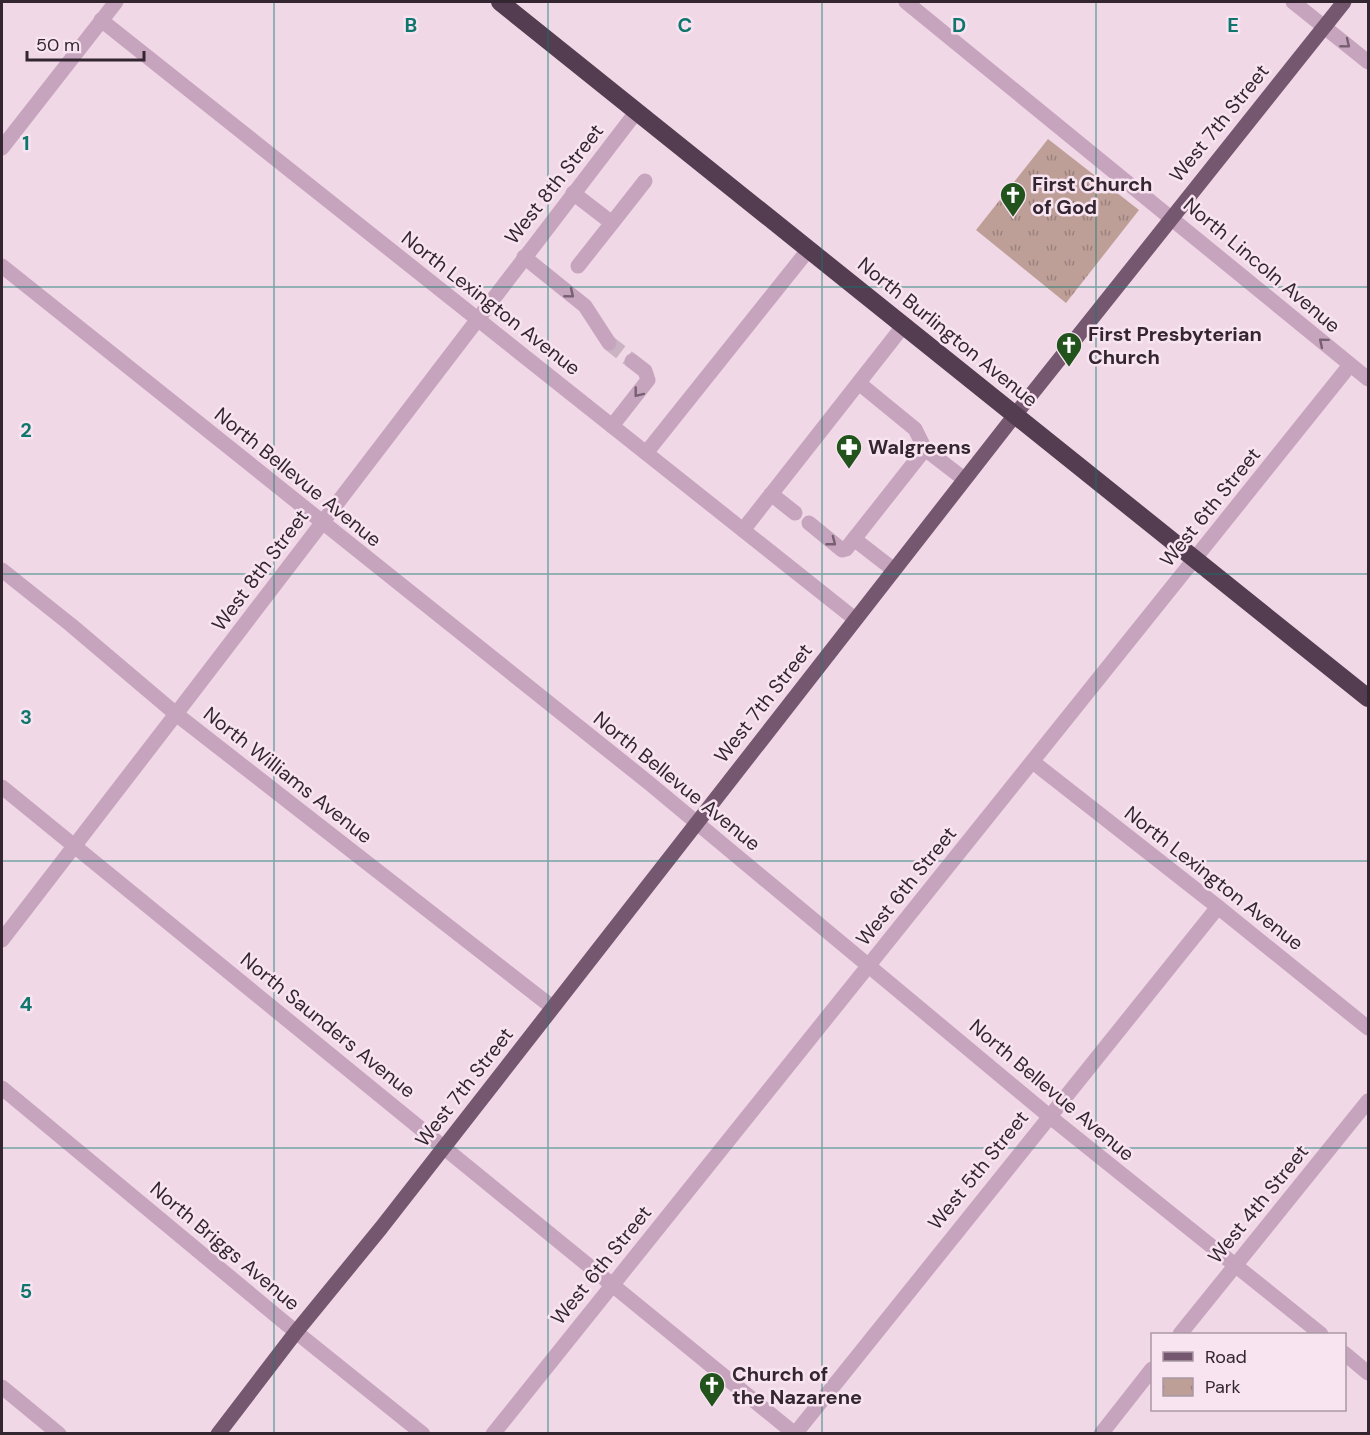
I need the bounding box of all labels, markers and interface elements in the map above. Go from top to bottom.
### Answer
text: B [405,12,417,38]
text: C [678,12,692,38]
text: D [952,12,966,38]
text: E [1227,12,1239,38]
scale bar [27,24,144,62]
text: 50 m [36,33,80,57]
one-way arrow [1340,37,1351,48]
street label: West 7th Street [1163,59,1275,187]
street label: West 8th Street [499,118,609,250]
text: 1 [22,130,30,156]
place label: First Church of God [1032,171,1152,220]
church icon: First Church of God [998,180,1028,218]
street label: North Lincoln Avenue [1178,192,1346,338]
street label: North Lexington Avenue [396,225,586,381]
street label: North Burlington Avenue [852,251,1044,413]
one-way arrow [563,286,574,297]
place label: First Presbyterian Church [1088,321,1262,370]
church icon: First Presbyterian Church [1054,330,1084,368]
one-way arrow [1319,339,1330,350]
one-way arrow [635,386,646,397]
street label: North Bellevue Avenue [209,402,387,552]
text: 2 [20,417,32,443]
pharmacy icon: Walgreens [834,432,864,470]
place label: Walgreens [868,434,971,460]
street label: West 6th Street [1154,442,1266,572]
street label: West 8th Street [206,504,314,636]
one-way arrow [825,534,836,545]
street label: West 7th Street [708,638,818,768]
street label: North Williams Avenue [198,701,378,849]
text: 3 [20,704,32,730]
street label: North Bellevue Avenue [588,706,766,856]
street label: North Lexington Avenue [1119,800,1309,956]
street label: West 6th Street [850,821,962,951]
street label: North Saunders Avenue [235,946,421,1104]
text: 4 [20,991,33,1017]
street label: North Bellevue Avenue [964,1013,1140,1167]
street label: West 7th Street [409,1022,519,1152]
street label: West 5th Street [922,1105,1034,1235]
street label: West 4th Street [1202,1139,1314,1269]
street label: North Briggs Avenue [145,1176,305,1316]
street label: West 6th Street [545,1200,657,1330]
text: 5 [20,1278,32,1304]
legend [1151,1333,1346,1411]
text: Road [1205,1345,1247,1369]
place label: Church of the Nazarene [732,1361,862,1410]
church icon: Church of the Nazarene [697,1370,727,1408]
text: Park [1205,1375,1241,1399]

